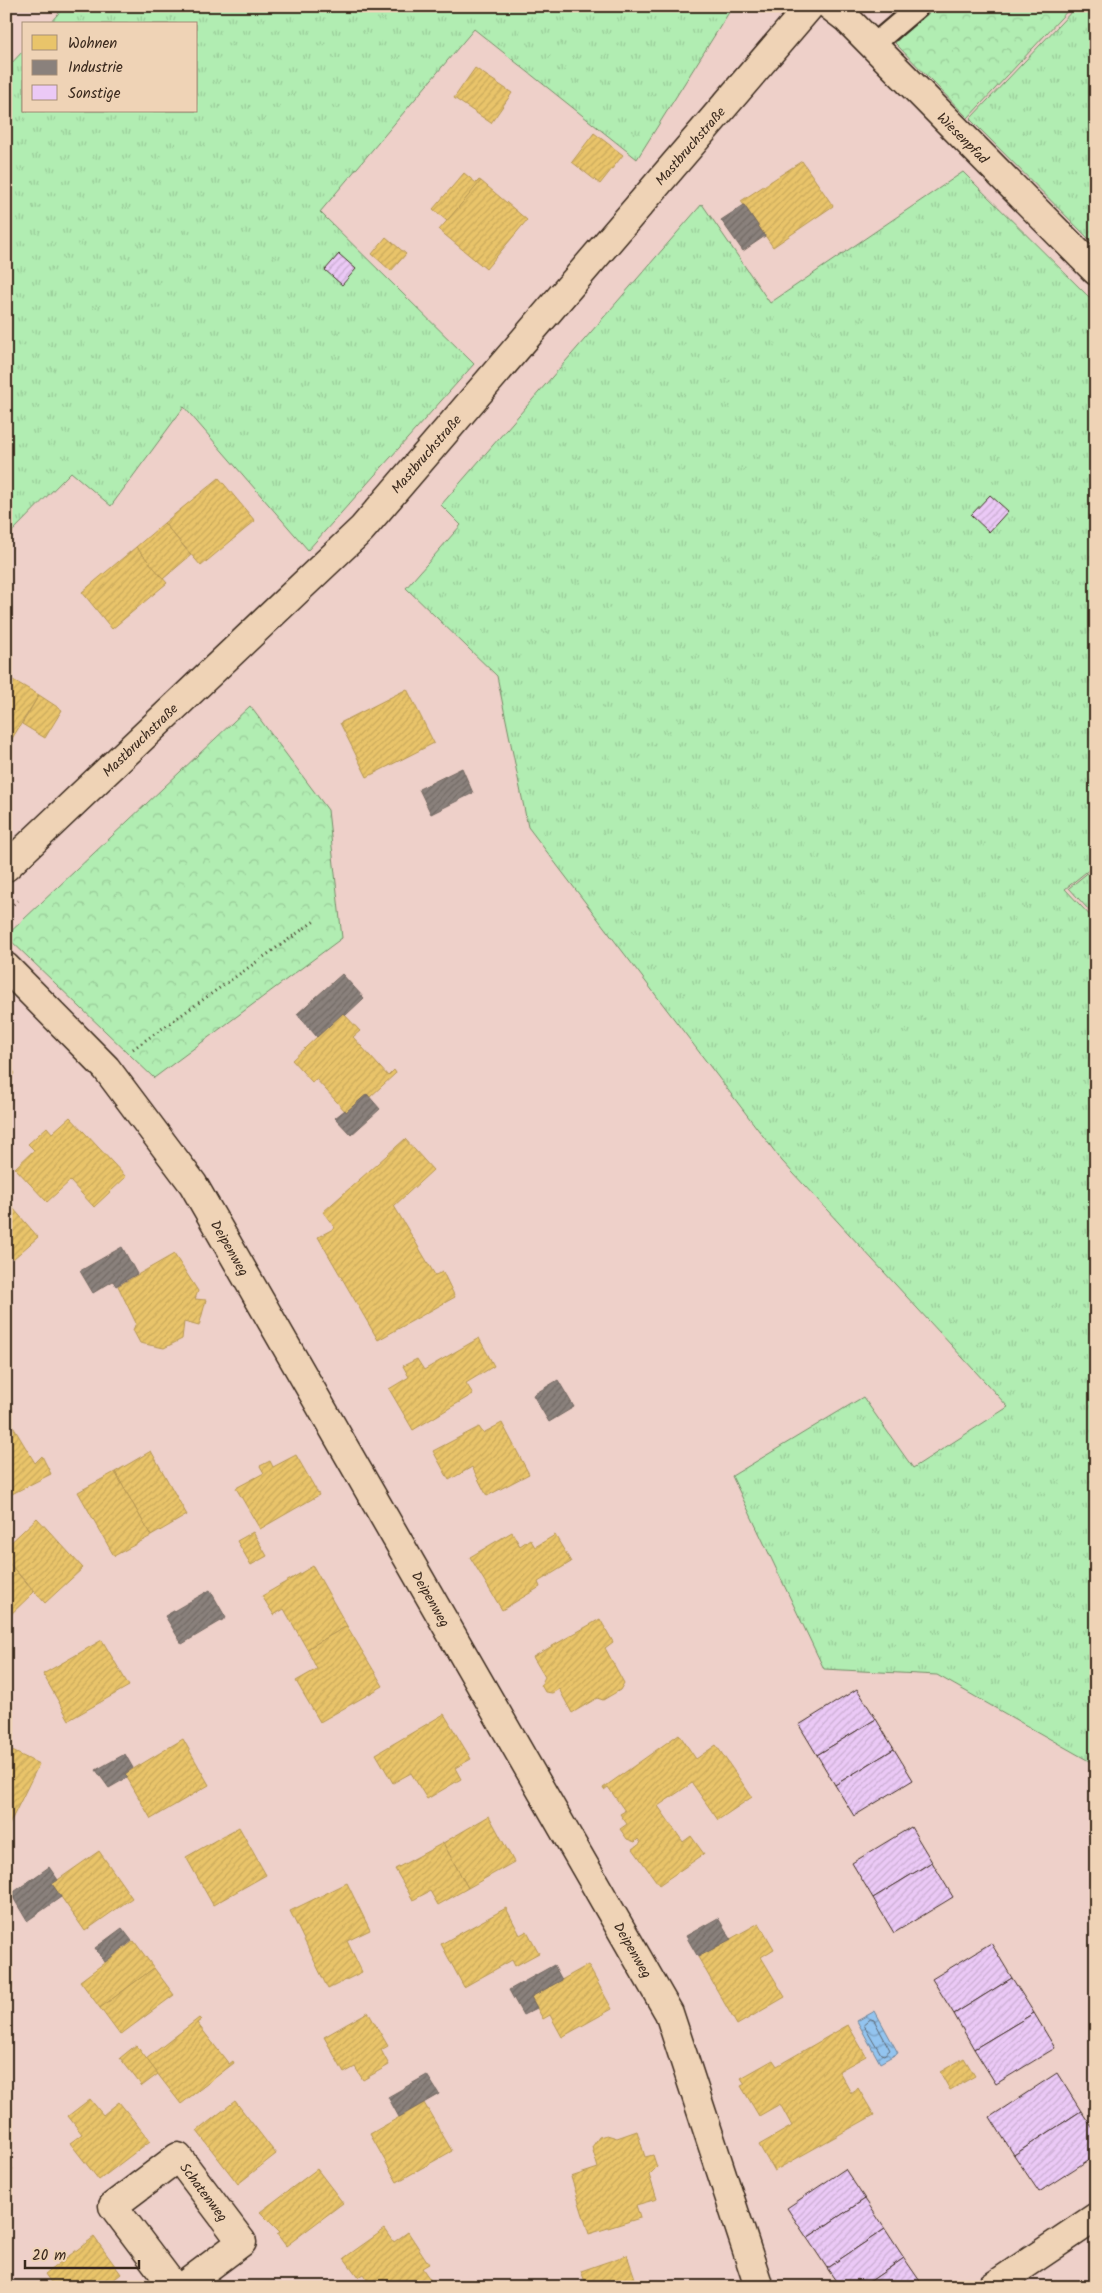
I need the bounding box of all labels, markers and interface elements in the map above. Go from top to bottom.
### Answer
legend [22,22,198,112]
text: Wohnen [68,32,117,56]
text: Industrie [68,56,123,80]
text: Sonstige [68,82,121,106]
street label: Mastbruchstraße [650,102,732,191]
street label: Wiesenpfad [931,108,994,170]
street label: Mastbruchstraße [386,410,468,499]
street label: Mastbruchstraße [98,698,184,783]
street label: Deipenweg [204,1216,254,1281]
street label: Deipenweg [405,1567,455,1632]
street label: Deipenweg [607,1918,657,1983]
street label: Schatenweg [174,2158,233,2227]
scale bar [25,2238,139,2270]
text: 20 m [32,2244,66,2268]

